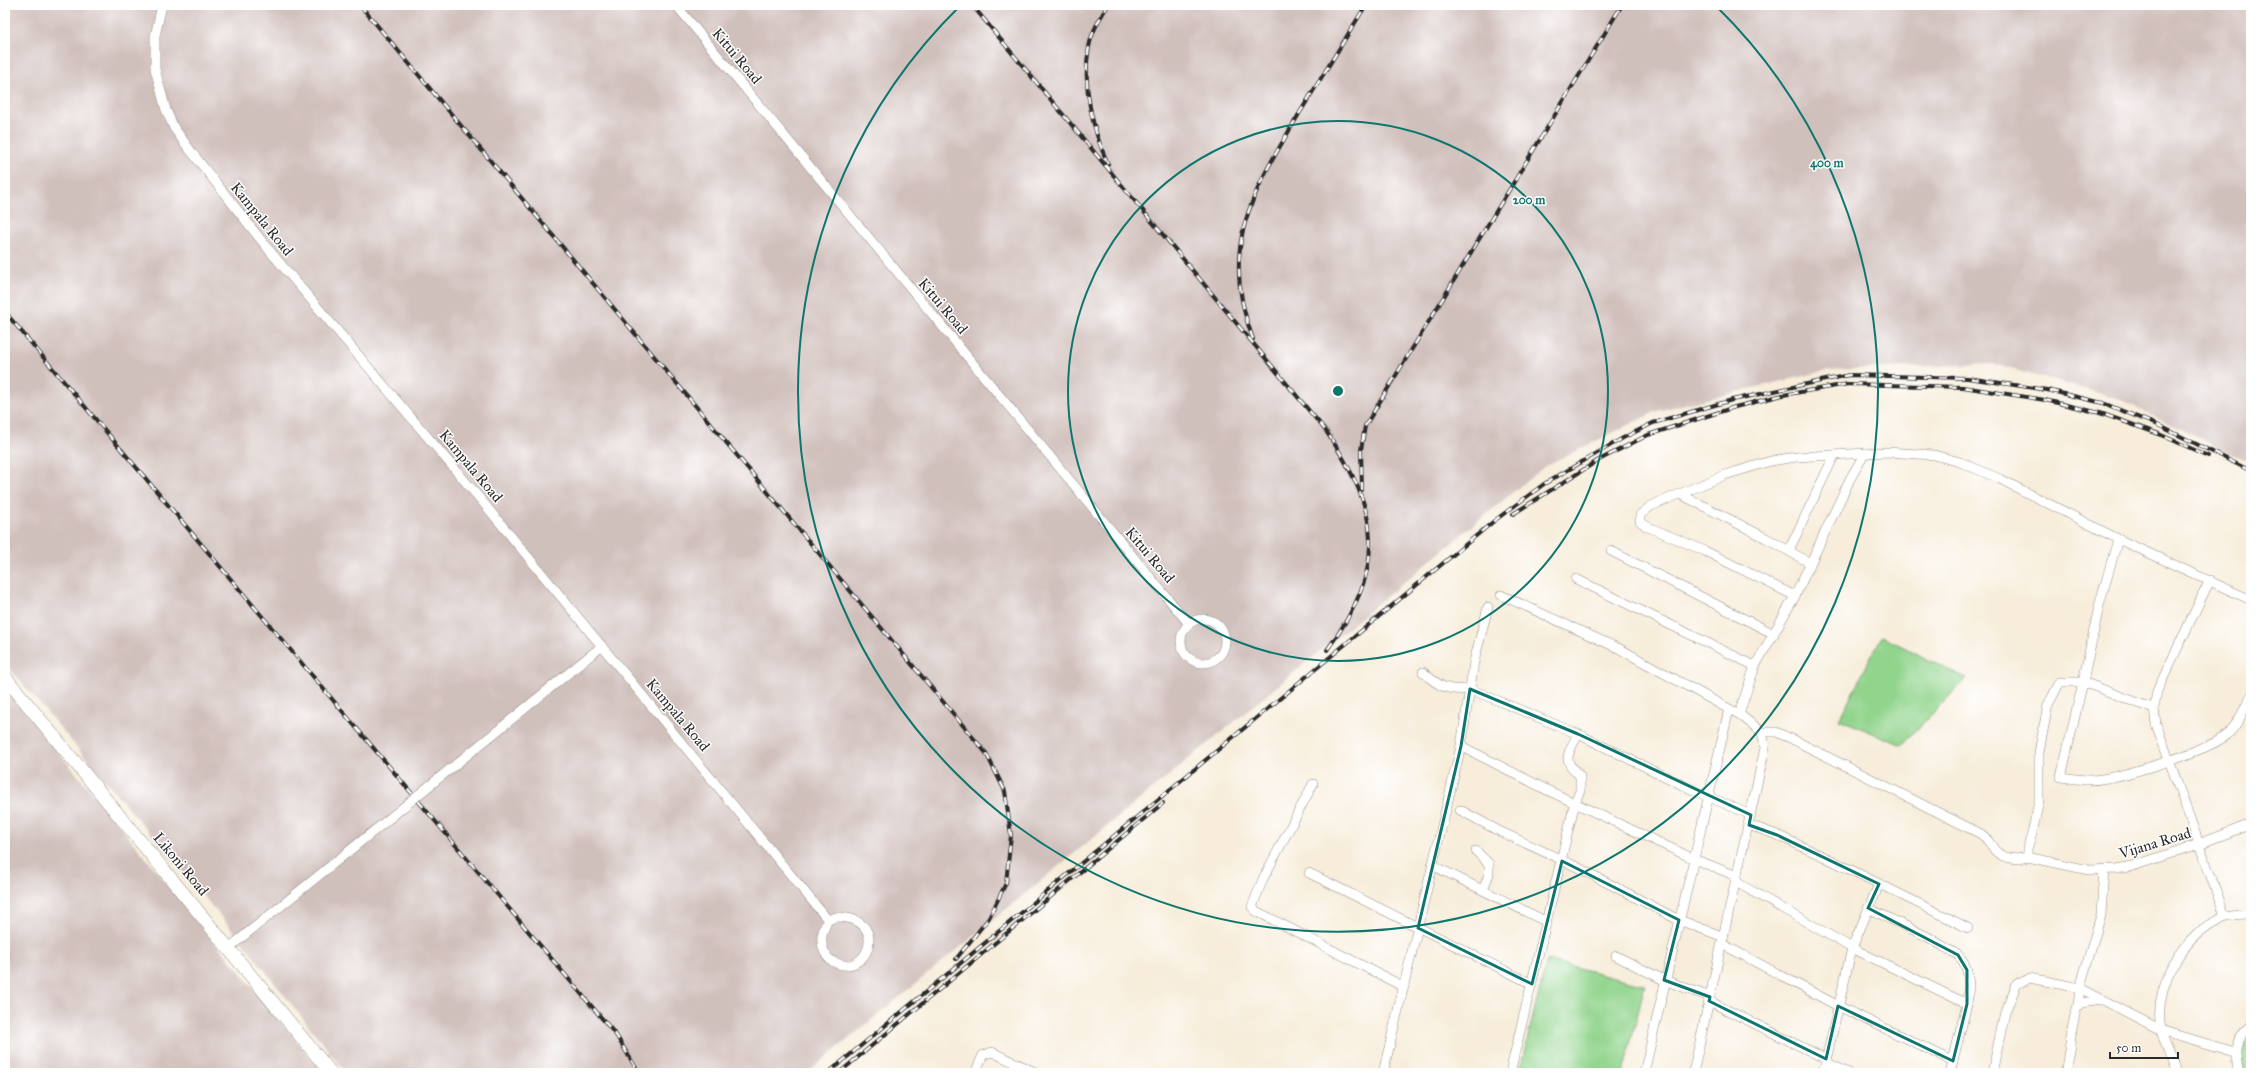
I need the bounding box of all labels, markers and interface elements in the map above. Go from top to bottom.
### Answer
street label: Kitui Road [708,24,766,88]
text: 400 m [1810,156,1845,171]
street label: Kampala Road [227,179,297,260]
text: 200 m [1513,193,1546,207]
street label: Kitui Road [914,274,972,338]
centre of rings [1331,384,1345,398]
street label: Kampala Road [435,426,507,506]
street label: Kitui Road [1121,523,1179,587]
street label: Kampala Road [642,675,714,755]
street label: Vijana Road [2116,823,2194,863]
street label: Likoni Road [149,829,213,900]
scale bar [2110,1034,2178,1060]
text: 50 m [2116,1041,2141,1055]

